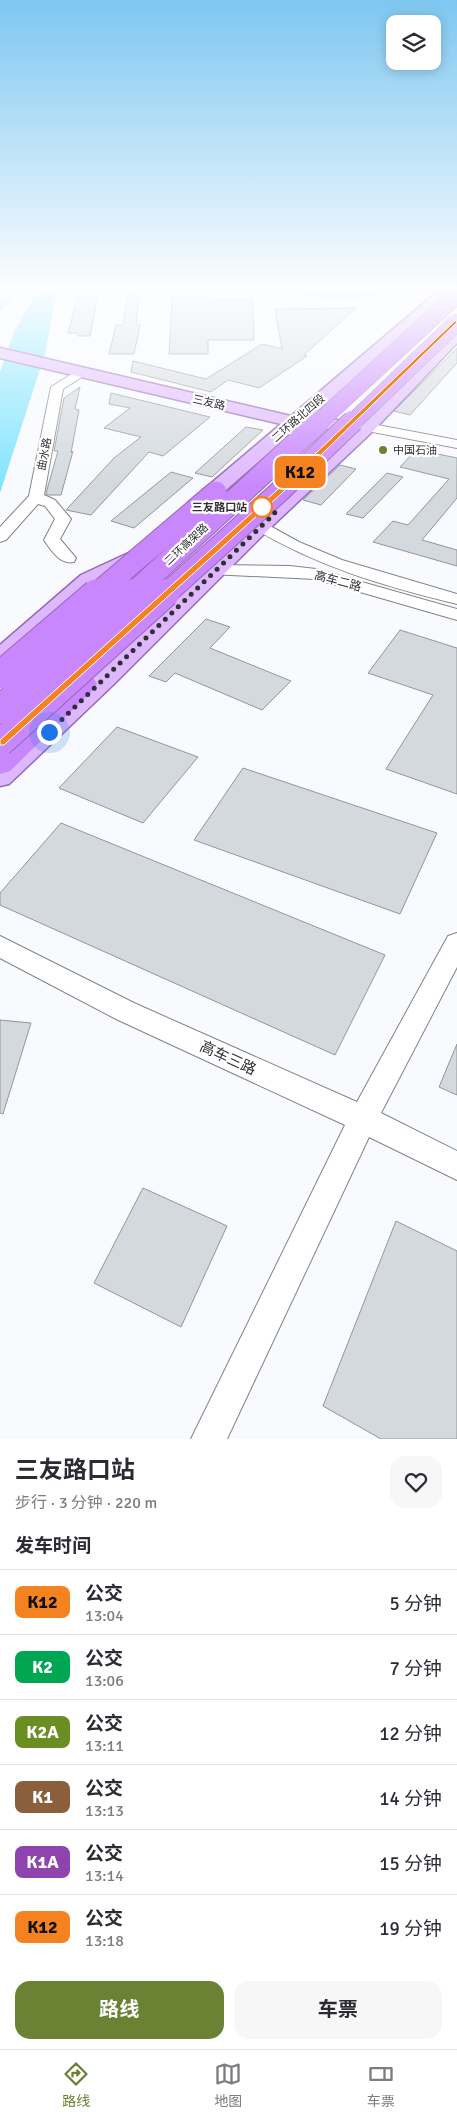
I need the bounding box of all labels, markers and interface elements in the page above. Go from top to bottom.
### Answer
map controls [386,15,441,70]
button: layers [386,15,441,70]
street label: 三友路 [191,392,226,413]
street label: 二环路北四段 [269,392,327,445]
street label: 曲水路 [35,437,54,472]
marker: 中国石油 [377,444,389,456]
place label: 中国石油 [393,444,437,457]
line badge: K12 [271,456,329,488]
text: K12 [285,461,315,483]
marker: 三友路口站 [251,496,273,518]
place label: 三友路口站 [192,501,247,514]
street label: 二环高架路 [162,521,211,568]
street label: 高车二路 [313,568,363,595]
your location [37,720,62,745]
street label: 高车三路 [197,1037,259,1079]
text: 三友路口站 [15,1455,135,1485]
button: heart [390,1456,442,1508]
text: 步行 · 3 分钟 · 220 m [15,1493,157,1513]
text: 发车时间 [15,1534,91,1558]
text: 公交 [85,1582,123,1606]
text: K12 [27,1591,58,1613]
text: 5 分钟 [390,1592,442,1616]
text: 13:04 [85,1606,124,1626]
text: 公交 [85,1647,123,1671]
text: K2 [32,1656,53,1678]
text: 7 分钟 [390,1657,442,1681]
text: 13:06 [85,1671,124,1691]
text: 公交 [85,1712,123,1736]
text: K2A [26,1721,59,1743]
text: 12 分钟 [379,1722,442,1746]
text: 13:11 [85,1736,124,1756]
text: 公交 [85,1777,123,1801]
text: K1 [32,1786,53,1808]
text: 14 分钟 [379,1787,442,1811]
text: 13:13 [85,1801,124,1821]
text: 公交 [85,1842,123,1866]
text: K1A [26,1851,59,1873]
text: 15 分钟 [379,1852,442,1876]
text: 13:14 [85,1866,124,1886]
text: 公交 [85,1907,123,1931]
text: K12 [27,1916,58,1938]
text: 19 分钟 [379,1917,442,1941]
text: 13:18 [85,1931,124,1951]
button: 路线 [15,1981,224,2039]
button: 车票 [234,1981,442,2039]
tab: 路线 [62,2060,90,2110]
tab: 地图 [214,2060,242,2110]
tab: 车票 [367,2060,395,2110]

